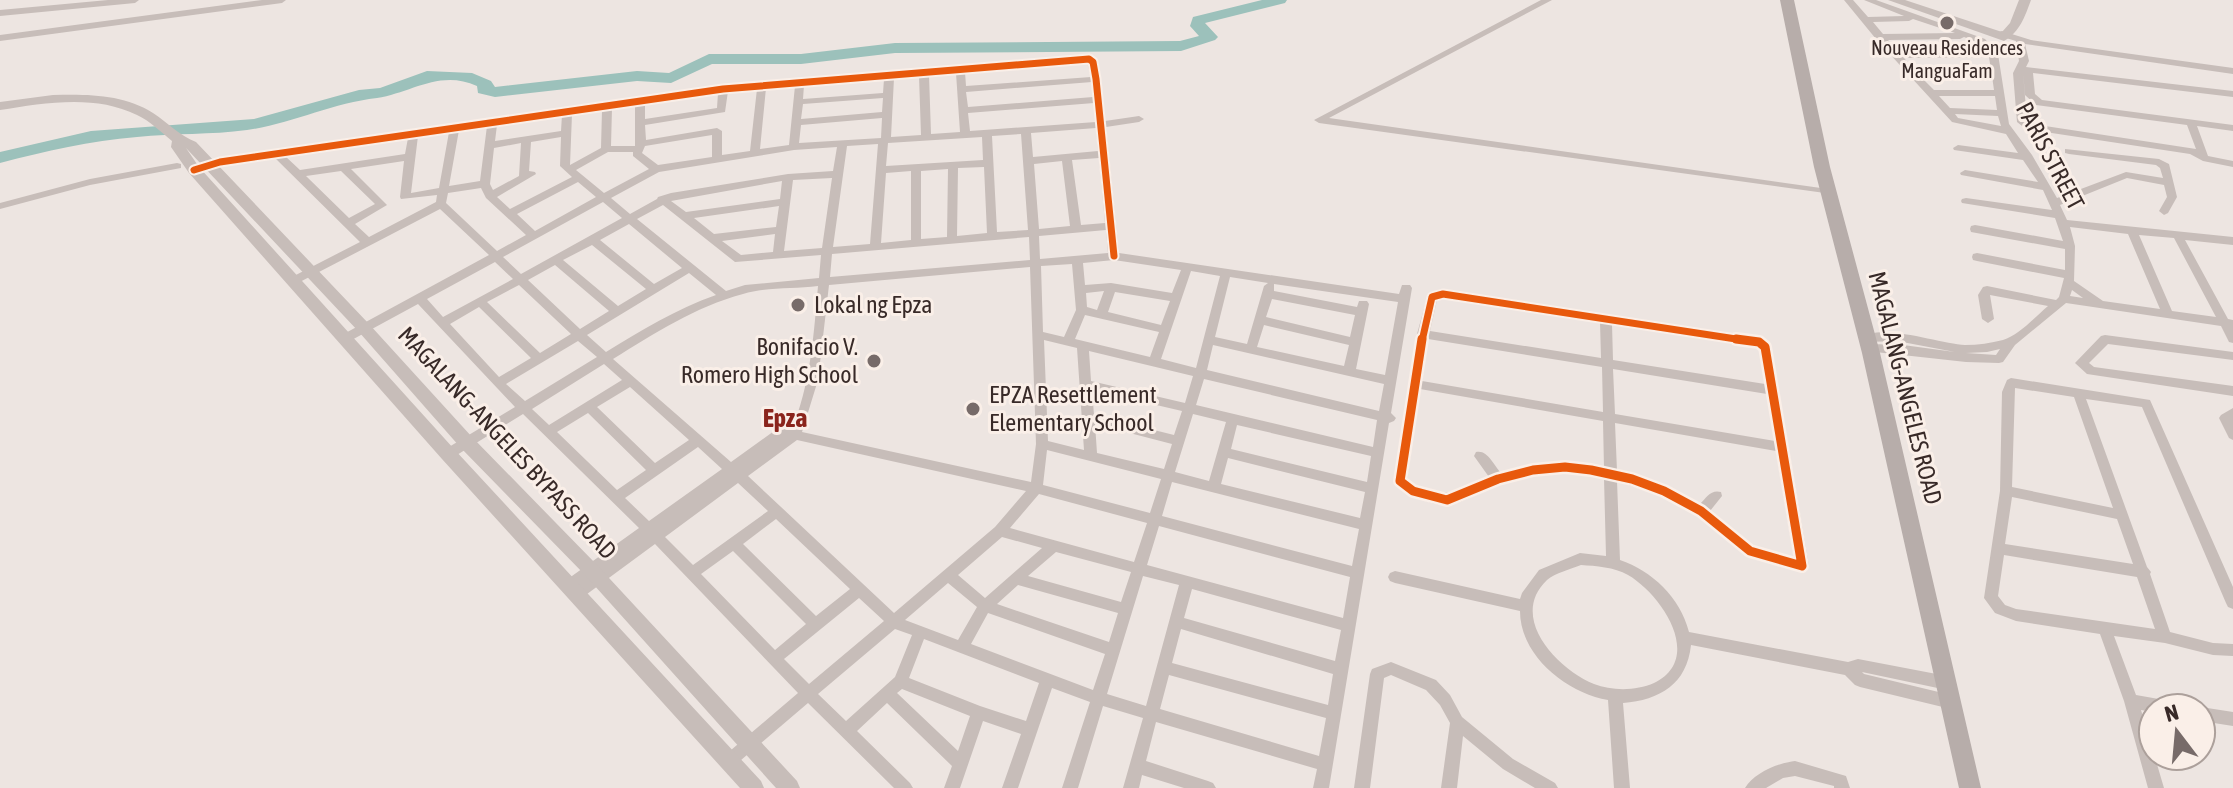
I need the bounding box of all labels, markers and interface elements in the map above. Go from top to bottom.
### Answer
marker: Nouveau Residences ManguaFam [1938,14,1956,32]
place label: Nouveau Residences ManguaFam [1871,36,2023,82]
street label: PARIS STREET [2011,97,2090,214]
street label: MAGALANG-ANGELES ROAD [1863,269,1947,507]
place label: Lokal ng Epza [814,291,932,318]
marker: Lokal ng Epza [789,296,807,314]
street label: MAGALANG-ANGELES BYPASS ROAD [393,321,622,564]
place label: Bonifacio V. Romero High School [681,333,859,388]
marker: Bonifacio V. Romero High School [865,352,883,370]
place label: EPZA Resettlement Elementary School [989,381,1157,436]
marker: EPZA Resettlement Elementary School [964,400,982,418]
district label: Epza [763,403,807,433]
north arrow [2137,692,2217,772]
text: N [2162,698,2181,727]

